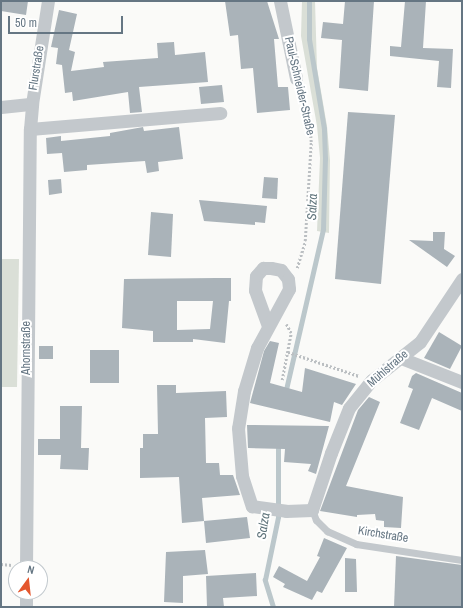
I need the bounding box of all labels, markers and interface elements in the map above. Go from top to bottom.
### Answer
scale bar [10,8,125,34]
text: 50 m [15,15,37,31]
street label: Paul-Schneider-Straße [281,35,317,137]
street label: Flurstraße [26,45,48,91]
water label: Salza [305,193,321,221]
street label: Ahornstraße [20,321,34,375]
street label: Mühlstraße [365,347,411,391]
water label: Salza [254,512,274,540]
street label: Kirchstraße [357,524,409,546]
north arrow [8,560,48,600]
text: N [26,562,36,577]

